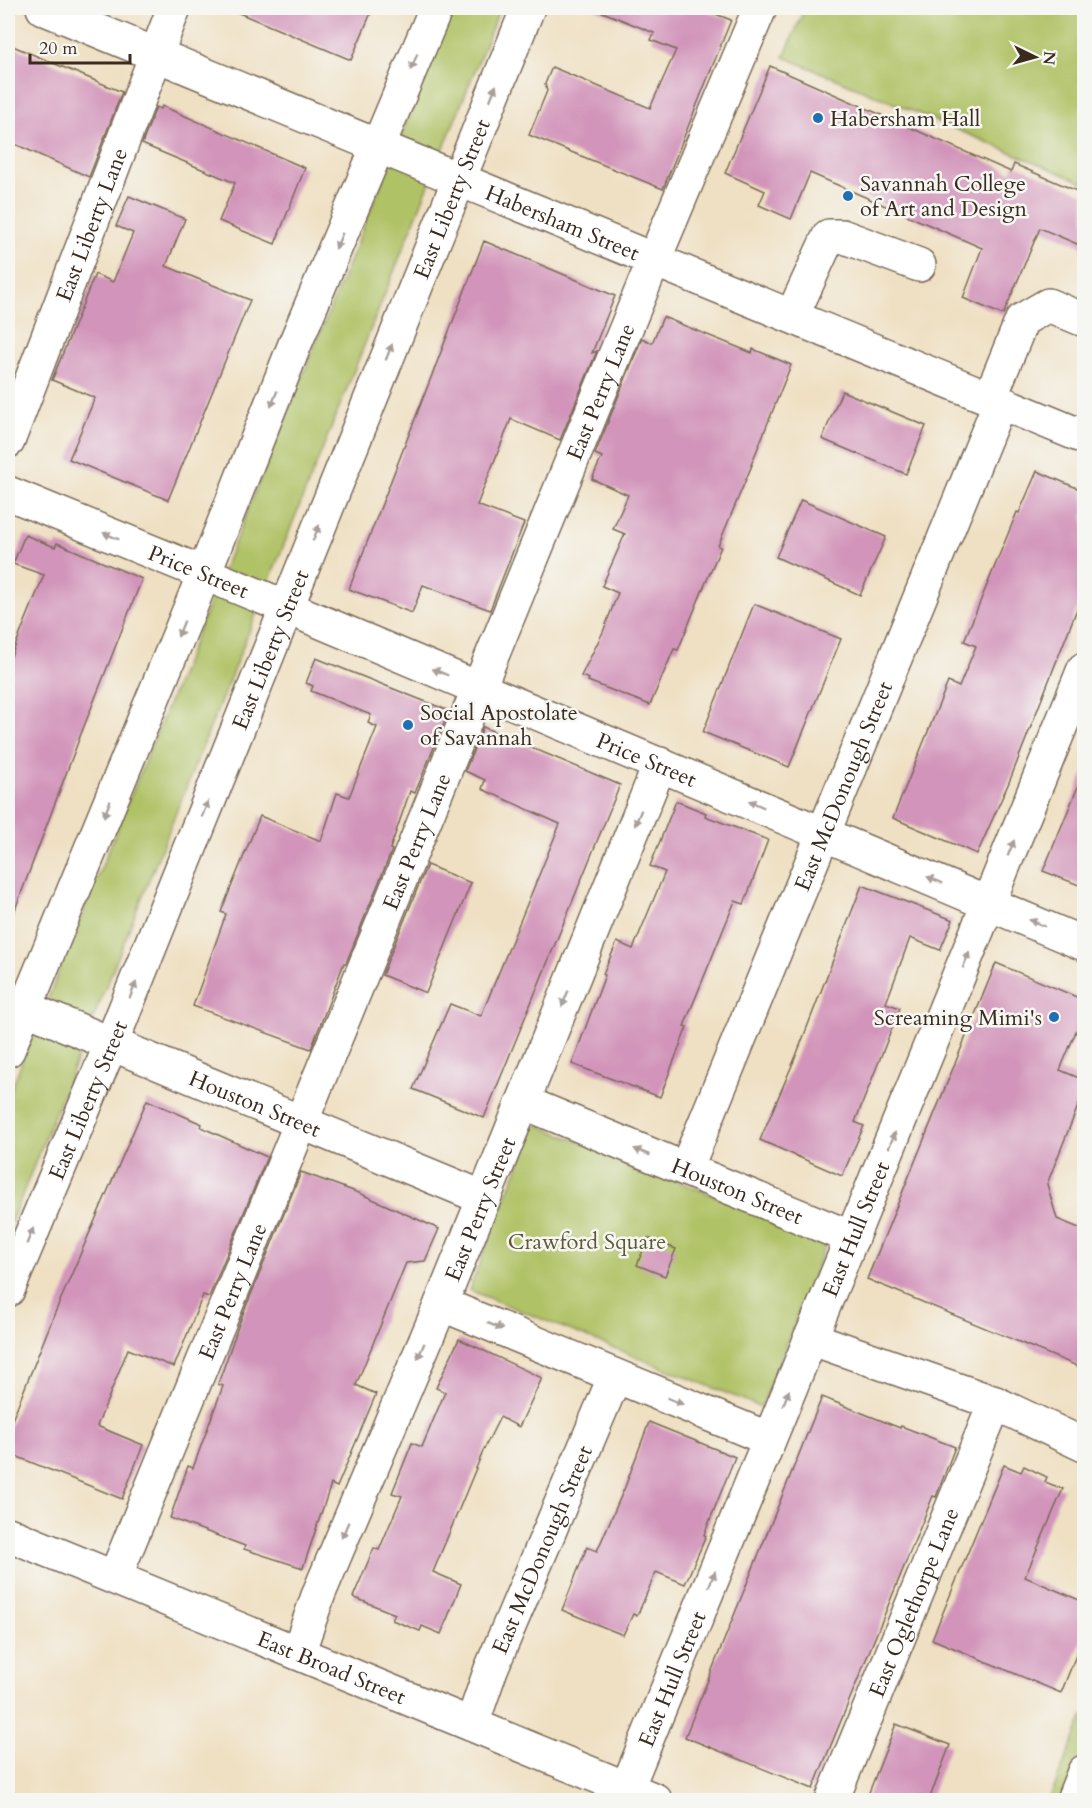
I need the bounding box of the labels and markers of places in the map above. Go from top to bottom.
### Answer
place label: Habersham Hall [830,104,981,134]
marker: Habersham Hall [811,111,825,125]
place label: Savannah College of Art and Design [860,169,1027,224]
marker: Savannah College of Art and Design [841,189,855,203]
place label: Social Apostolate of Savannah [420,698,578,753]
marker: Social Apostolate of Savannah [401,718,415,732]
place label: Screaming Mimi's [874,1003,1042,1033]
marker: Screaming Mimi's [1047,1010,1061,1024]

